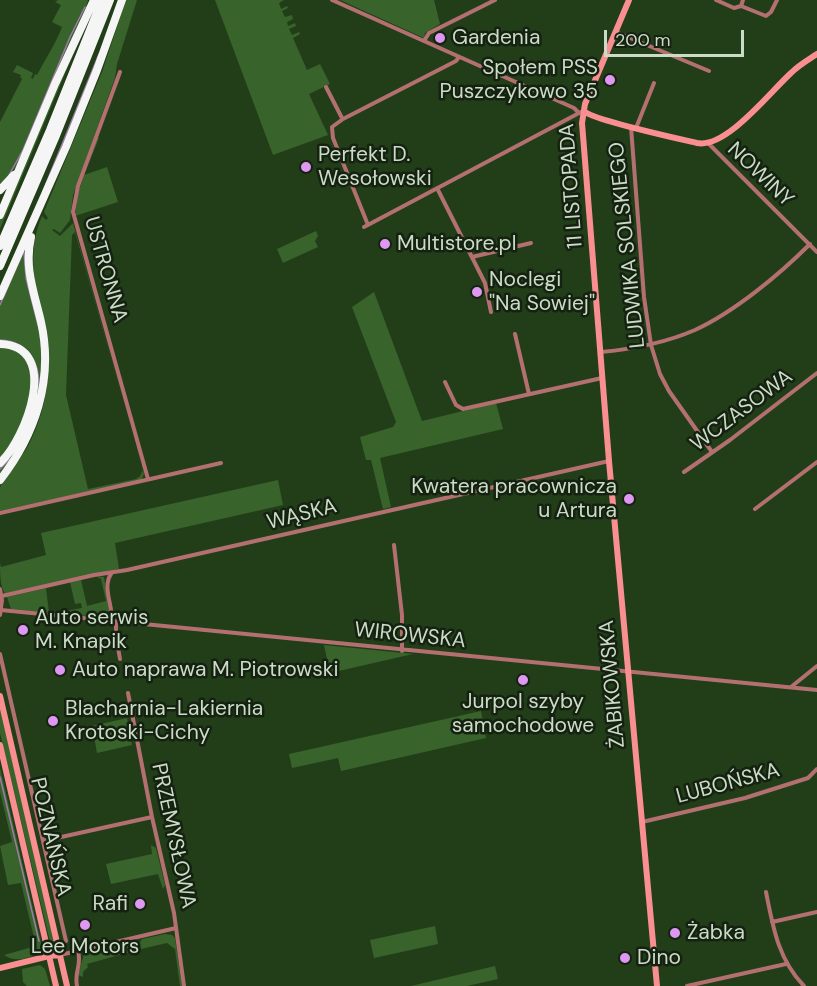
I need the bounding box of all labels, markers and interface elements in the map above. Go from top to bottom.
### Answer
scale bar [607,18,746,56]
place label: Gardenia [452,25,540,51]
text: 200 m [615,28,671,52]
marker: Gardenia [433,31,447,45]
place label: Społem PSS Puszczykowo 35 [440,55,598,105]
marker: Społem PSS Puszczykowo 35 [603,73,617,87]
street label: 11 LISTOPADA [555,123,589,249]
street label: NOWINY [722,137,798,213]
street label: LUDWIKA SOLSKIEGO [605,141,651,349]
place label: Perfekt D. Wesołowski [318,142,432,192]
marker: Perfekt D. Wesołowski [299,160,313,174]
street label: USTRONNA [78,214,132,326]
place label: Multistore.pl [397,231,516,257]
marker: Multistore.pl [378,237,392,251]
place label: Noclegi "Na Sowiej" [489,267,595,317]
marker: Noclegi "Na Sowiej" [470,285,484,299]
street label: WCZASOWA [686,365,798,457]
place label: Kwatera pracownicza u Artura [411,474,617,524]
marker: Kwatera pracownicza u Artura [622,492,636,506]
street label: WĄSKA [264,494,340,536]
place label: Auto serwis M. Knapik [35,605,149,655]
street label: WIROWSKA [353,618,467,654]
street label: ŻABIKOWSKA [595,619,631,749]
marker: Auto serwis M. Knapik [16,623,30,637]
place label: Auto naprawa M. Piotrowski [72,657,338,683]
marker: Auto naprawa M. Piotrowski [53,663,67,677]
marker: Jurpol szyby samochodowe [516,673,530,687]
place label: Jurpol szyby samochodowe [452,689,594,739]
place label: Blacharnia-Lakiernia Krotoski-Cichy [65,696,263,746]
marker: Blacharnia-Lakiernia Krotoski-Cichy [46,714,60,728]
street label: LUBOŃSKA [674,758,782,810]
street label: PRZEMYSŁOWA [145,761,201,911]
street label: POZNAŃSKA [24,775,76,899]
place label: Rafi [93,891,128,917]
marker: Rafi [133,897,147,911]
marker: Lee Motors [78,918,92,932]
place label: Żabka [687,920,745,946]
marker: Żabka [668,926,682,940]
place label: Lee Motors [31,934,139,960]
place label: Dino [637,945,681,971]
marker: Dino [618,951,632,965]

